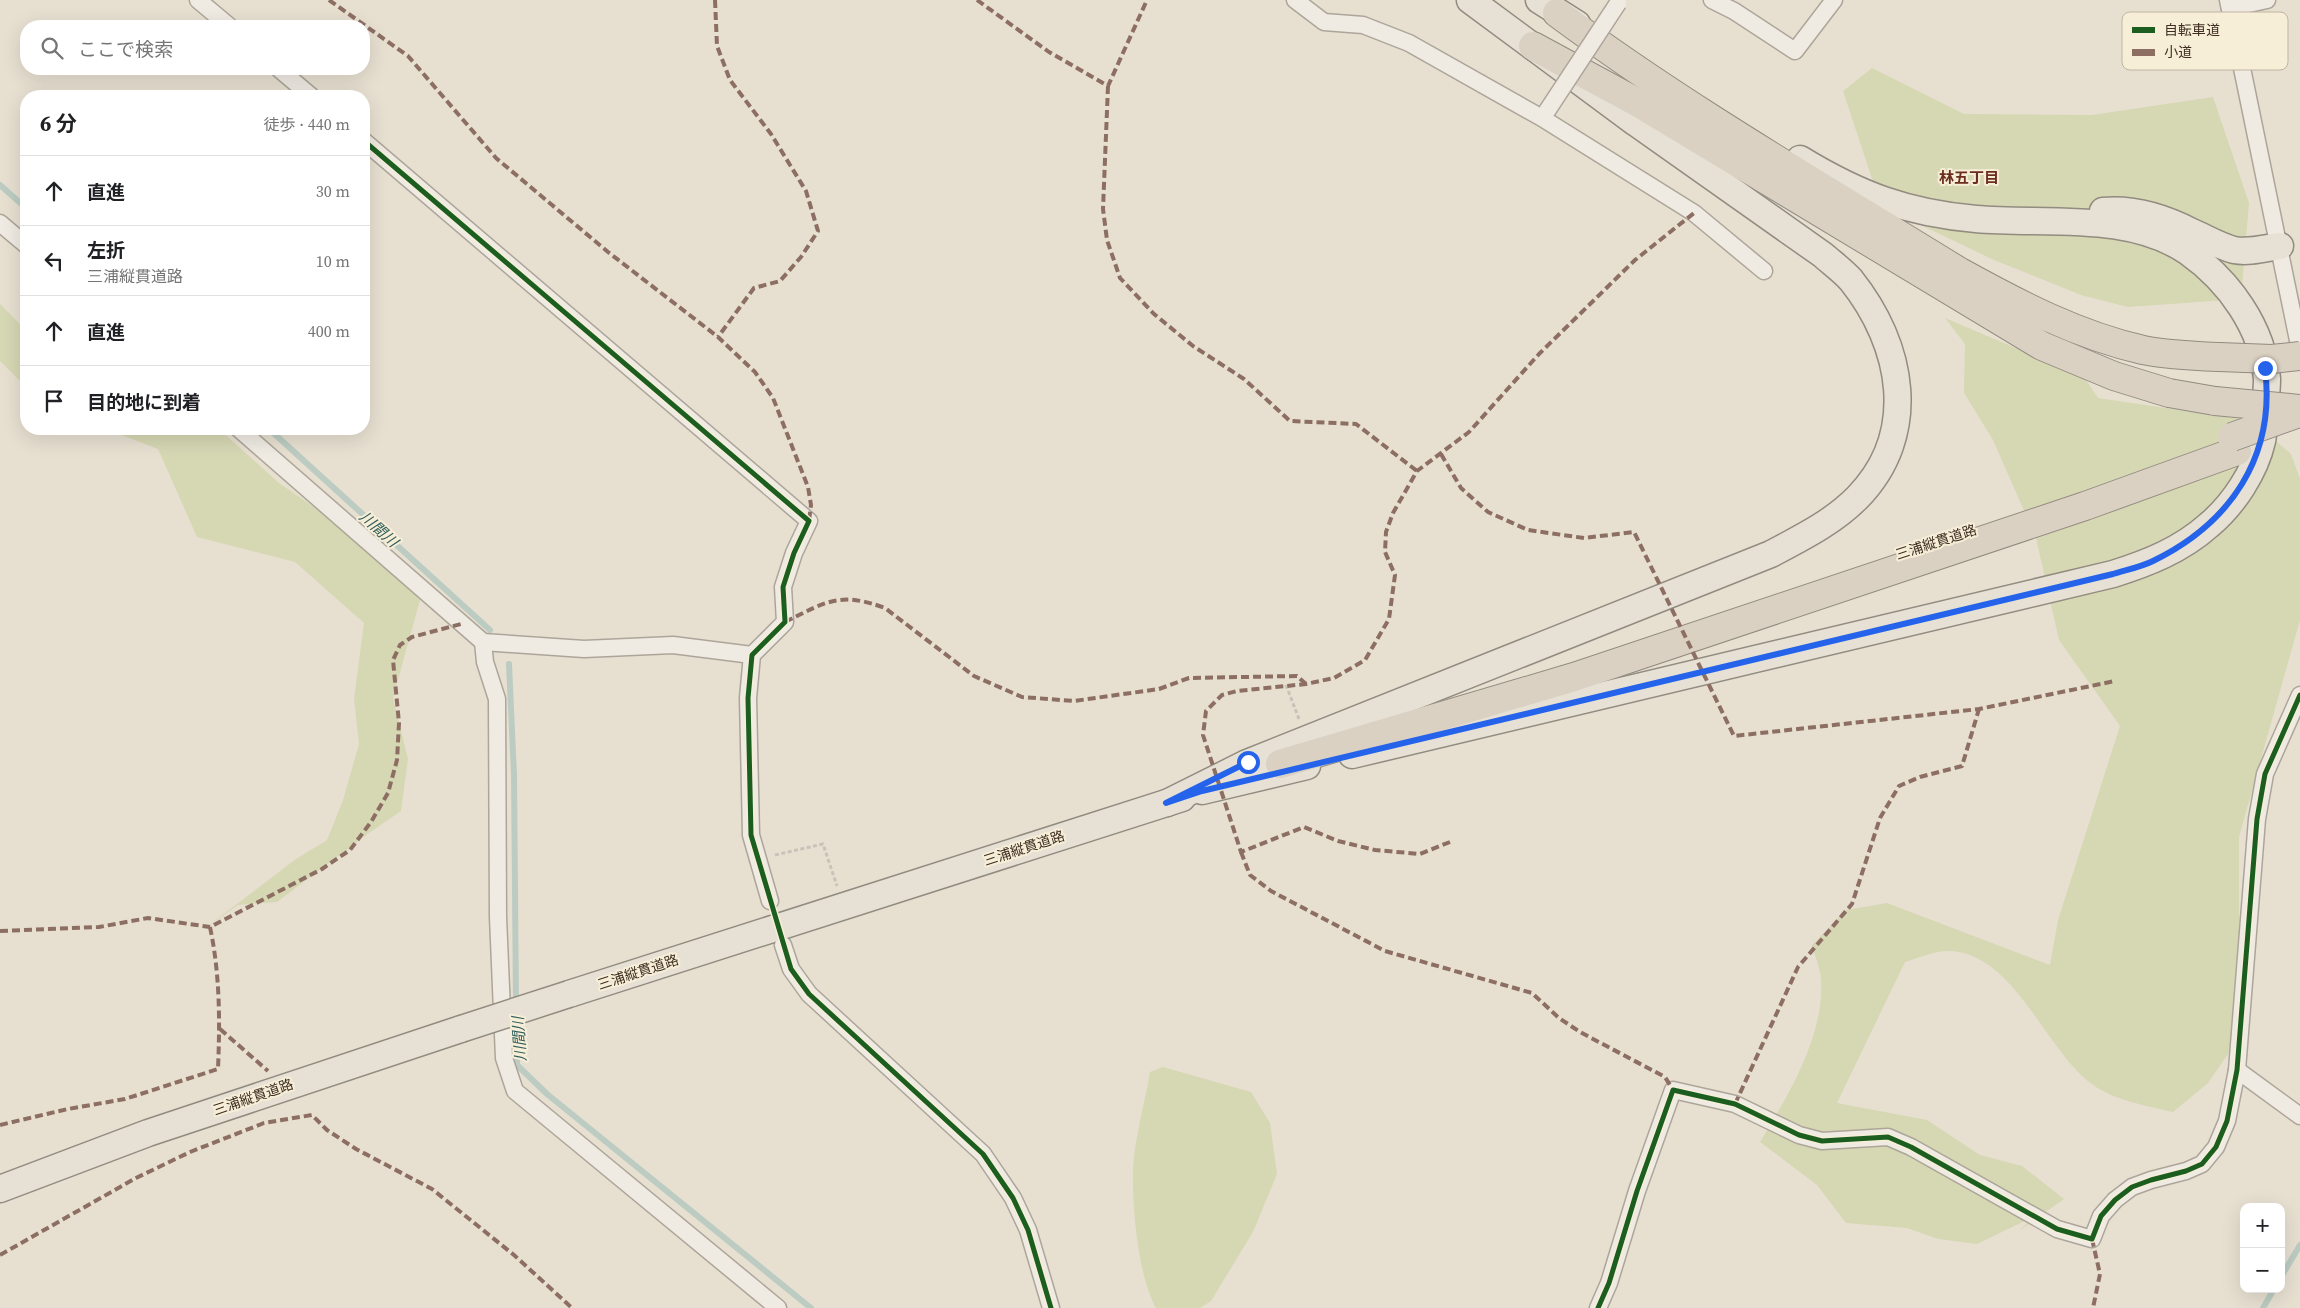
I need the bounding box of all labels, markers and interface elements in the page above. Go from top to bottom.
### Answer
legend [2122,12,2288,70]
search box [20,20,370,75]
text: 自転車道 [2164,20,2220,40]
icon: search [38,34,66,62]
text: ここで検索 [78,36,173,62]
text: 小道 [2164,42,2192,62]
text: 6 分 [40,109,77,138]
text: 徒歩 · 440 m [264,113,350,135]
district label: 林五丁目 [1939,167,1999,188]
icon: ahead [40,177,68,205]
text: 直進 [87,179,125,205]
text: 30 m [316,180,350,202]
text: 左折 [87,237,125,263]
icon: left [40,247,68,275]
text: 10 m [316,250,350,272]
text: 三浦縦貫道路 [87,265,183,287]
icon: ahead [40,317,68,345]
text: 直進 [87,319,125,345]
text: 400 m [308,320,350,342]
route end [2254,357,2277,380]
icon: arrive [40,387,68,415]
text: 目的地に到着 [87,389,201,415]
water label: 川間川 [355,506,404,553]
street label: 三浦縦貫道路 [1893,520,1979,564]
route start [1237,751,1260,774]
street label: 三浦縦貫道路 [981,826,1067,870]
street label: 三浦縦貫道路 [595,950,681,994]
water label: 川間川 [507,1014,531,1062]
street label: 三浦縦貫道路 [210,1074,296,1120]
map controls [2240,1203,2285,1293]
button: + [2240,1203,2285,1248]
button: − [2240,1248,2285,1293]

